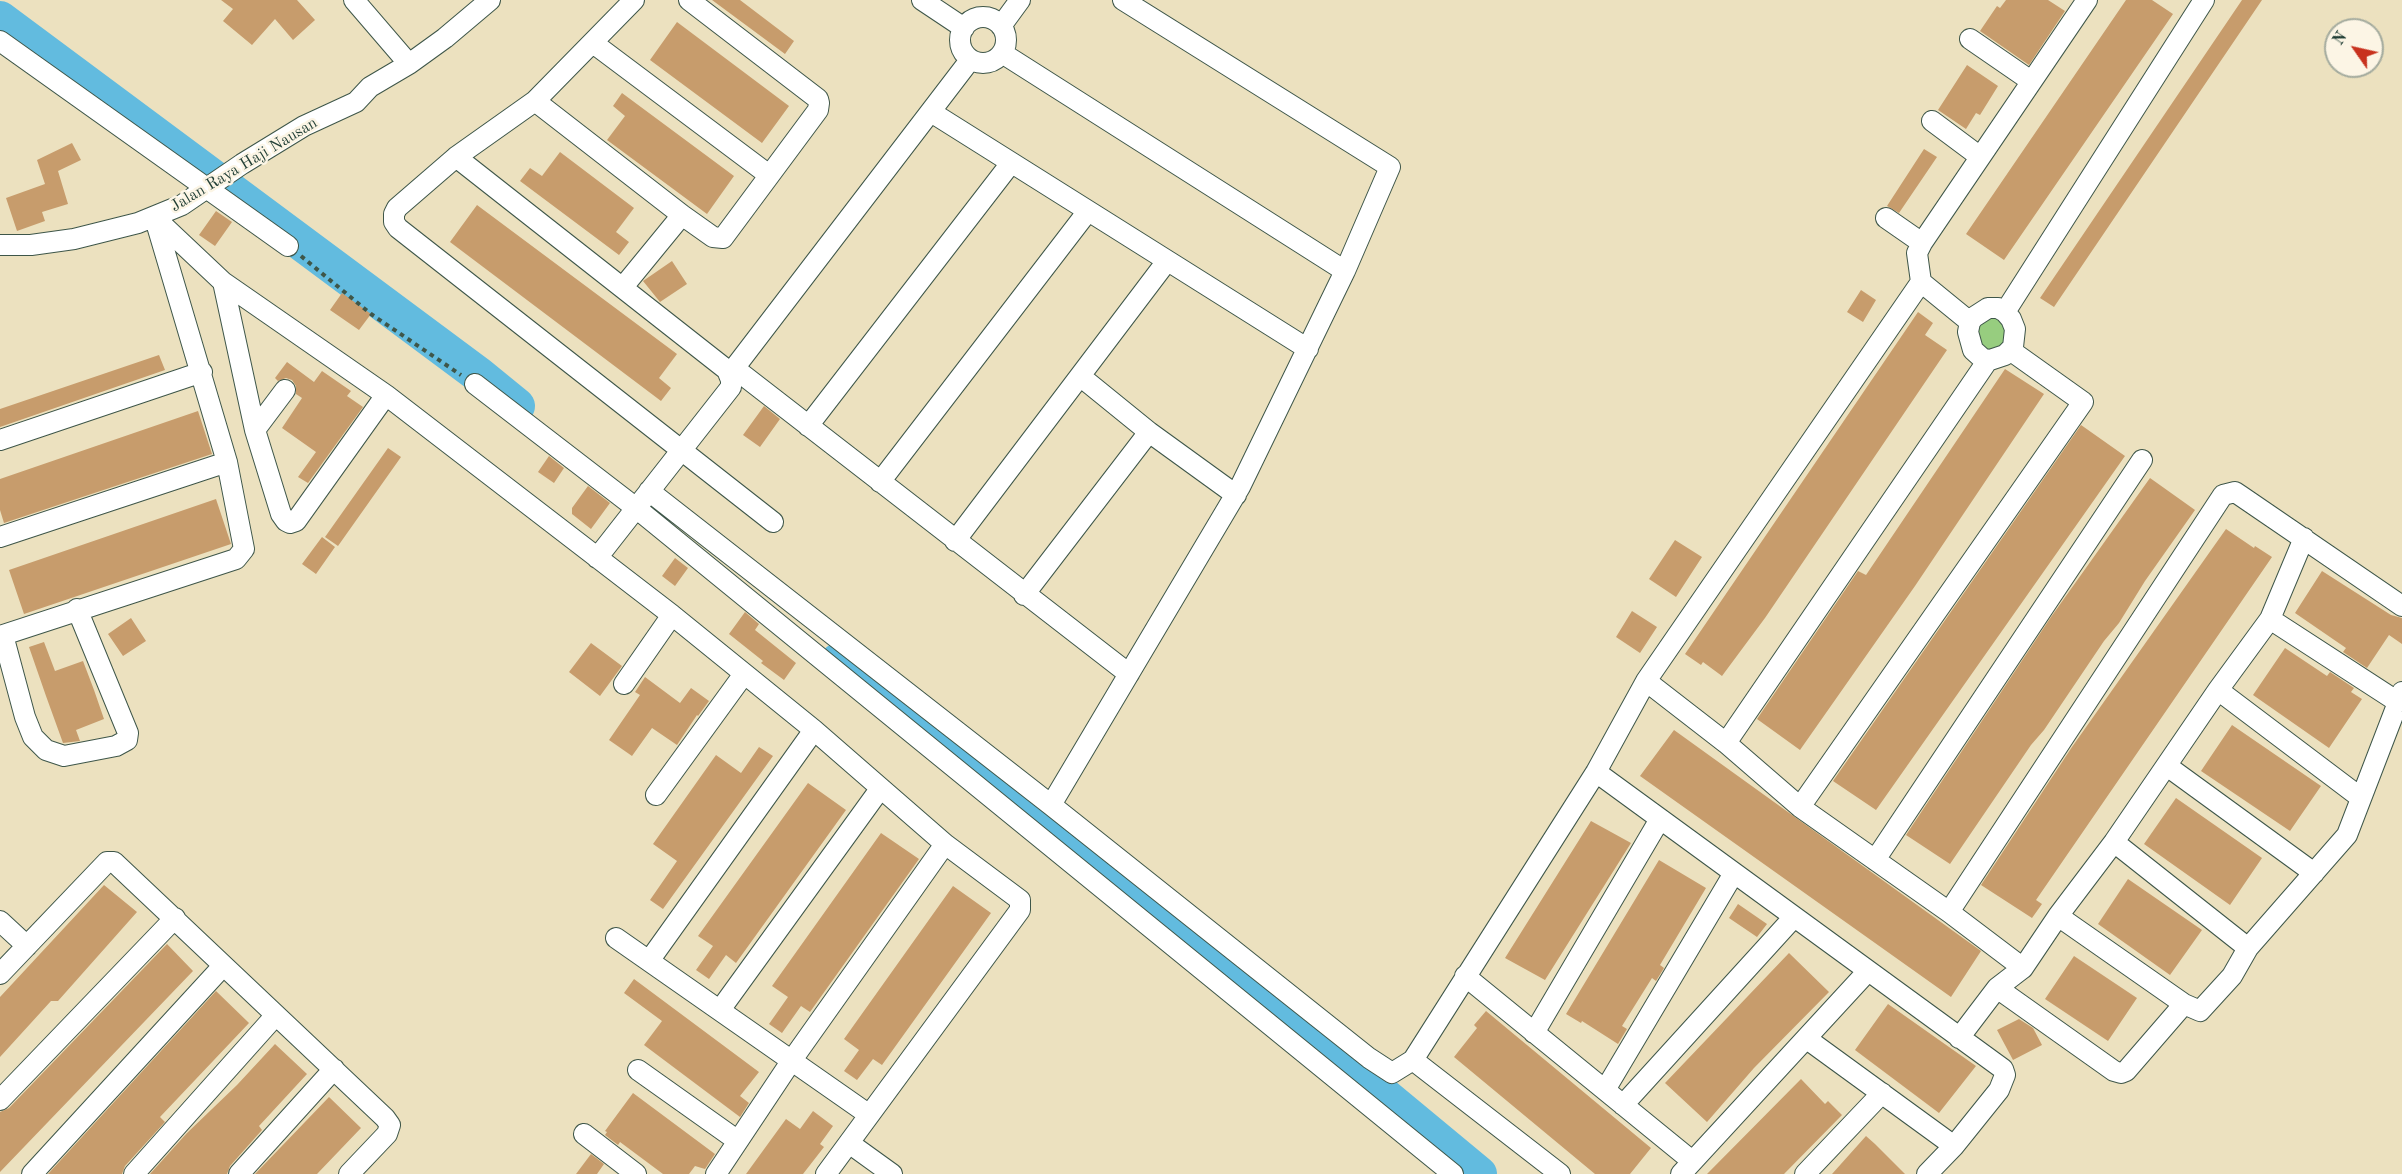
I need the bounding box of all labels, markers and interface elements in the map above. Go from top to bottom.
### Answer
north arrow [2324,18,2384,78]
text: N [2331,30,2351,49]
street label: Jalan Raya Haji Nausan [167,113,321,217]

